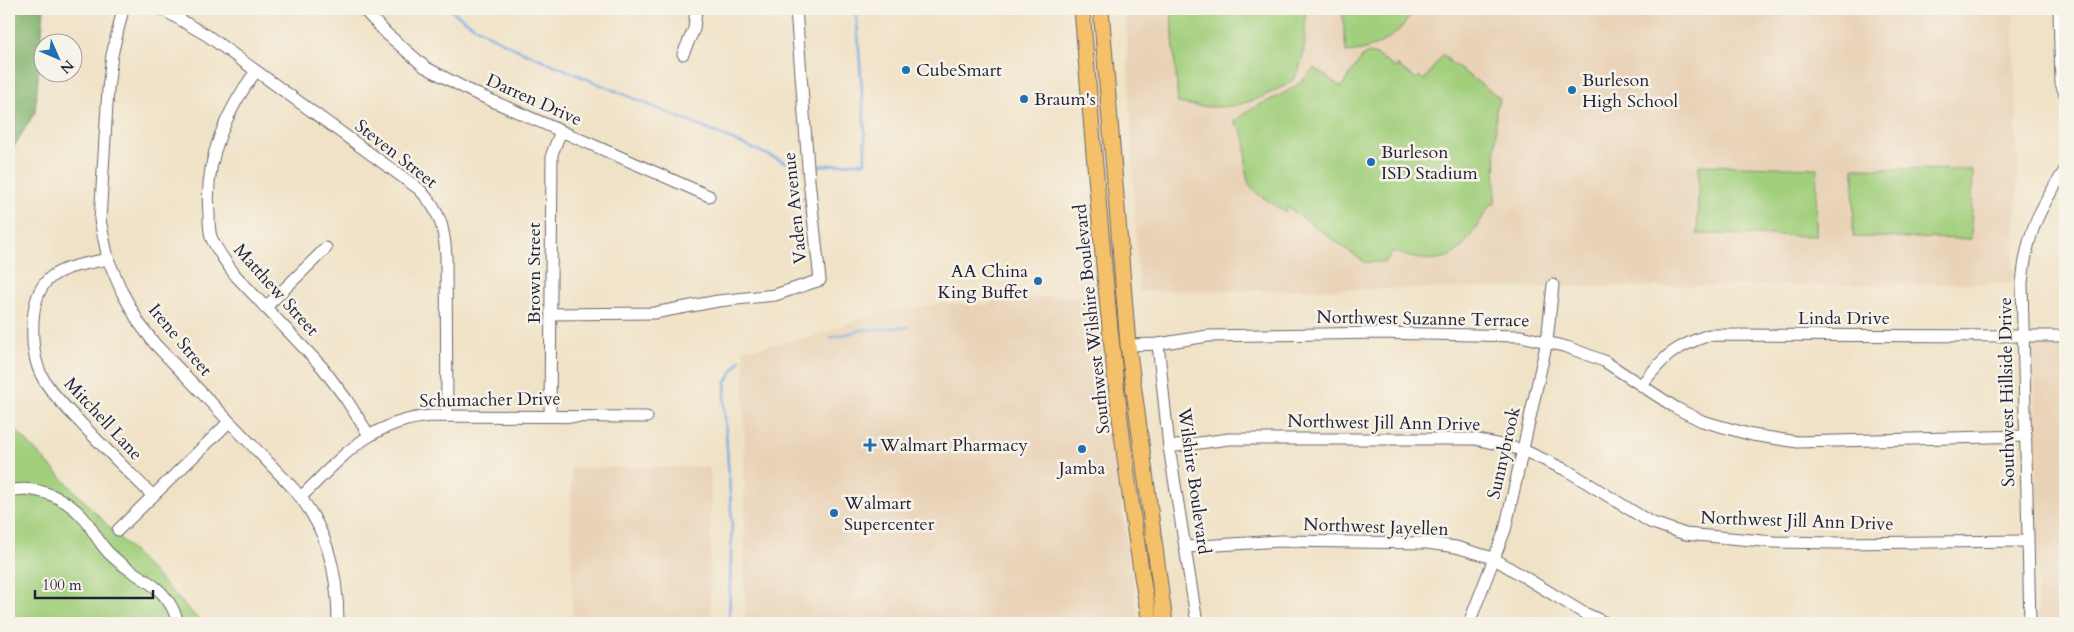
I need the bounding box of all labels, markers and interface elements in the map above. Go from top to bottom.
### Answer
north arrow [32,32,82,82]
text: N [56,56,78,78]
place label: CubeSmart [916,58,1002,83]
marker: CubeSmart [900,64,912,76]
street label: Darren Drive [482,68,586,132]
place label: Burleson High School [1582,68,1678,114]
marker: Burleson High School [1566,84,1578,96]
place label: Braum's [1034,87,1096,112]
marker: Braum's [1018,93,1030,105]
street label: Steven Street [349,114,443,194]
place label: Burleson ISD Stadium [1381,140,1479,186]
street label: Vaden Avenue [777,151,813,265]
marker: Burleson ISD Stadium [1365,156,1377,168]
street label: Southwest Wilshire Boulevard [1067,202,1117,435]
street label: Brown Street [522,222,547,324]
street label: Matthew Street [228,238,325,342]
place label: AA China King Buffet [938,259,1028,305]
marker: AA China King Buffet [1032,275,1044,287]
street label: Southwest Hillside Drive [1993,297,2021,487]
street label: Irene Street [142,298,218,382]
street label: Northwest Suzanne Terrace [1316,305,1530,333]
street label: Linda Drive [1798,306,1890,331]
street label: Mitchell Lane [58,372,148,466]
street label: Schumacher Drive [419,386,561,414]
street label: Sunnybrook [1481,404,1527,502]
street label: Wilshire Boulevard [1171,405,1217,556]
street label: Northwest Jill Ann Drive [1287,409,1481,437]
place label: Walmart Pharmacy [879,433,1028,458]
marker: Walmart Pharmacy [864,439,876,451]
marker: Jamba [1076,443,1088,455]
place label: Jamba [1056,456,1105,481]
place label: Walmart Supercenter [843,491,935,537]
street label: Northwest Jill Ann Drive [1700,505,1894,537]
marker: Walmart Supercenter [828,507,840,519]
street label: Northwest Jayellen [1303,512,1450,542]
scale bar [35,567,152,599]
text: 100 m [42,575,82,595]

